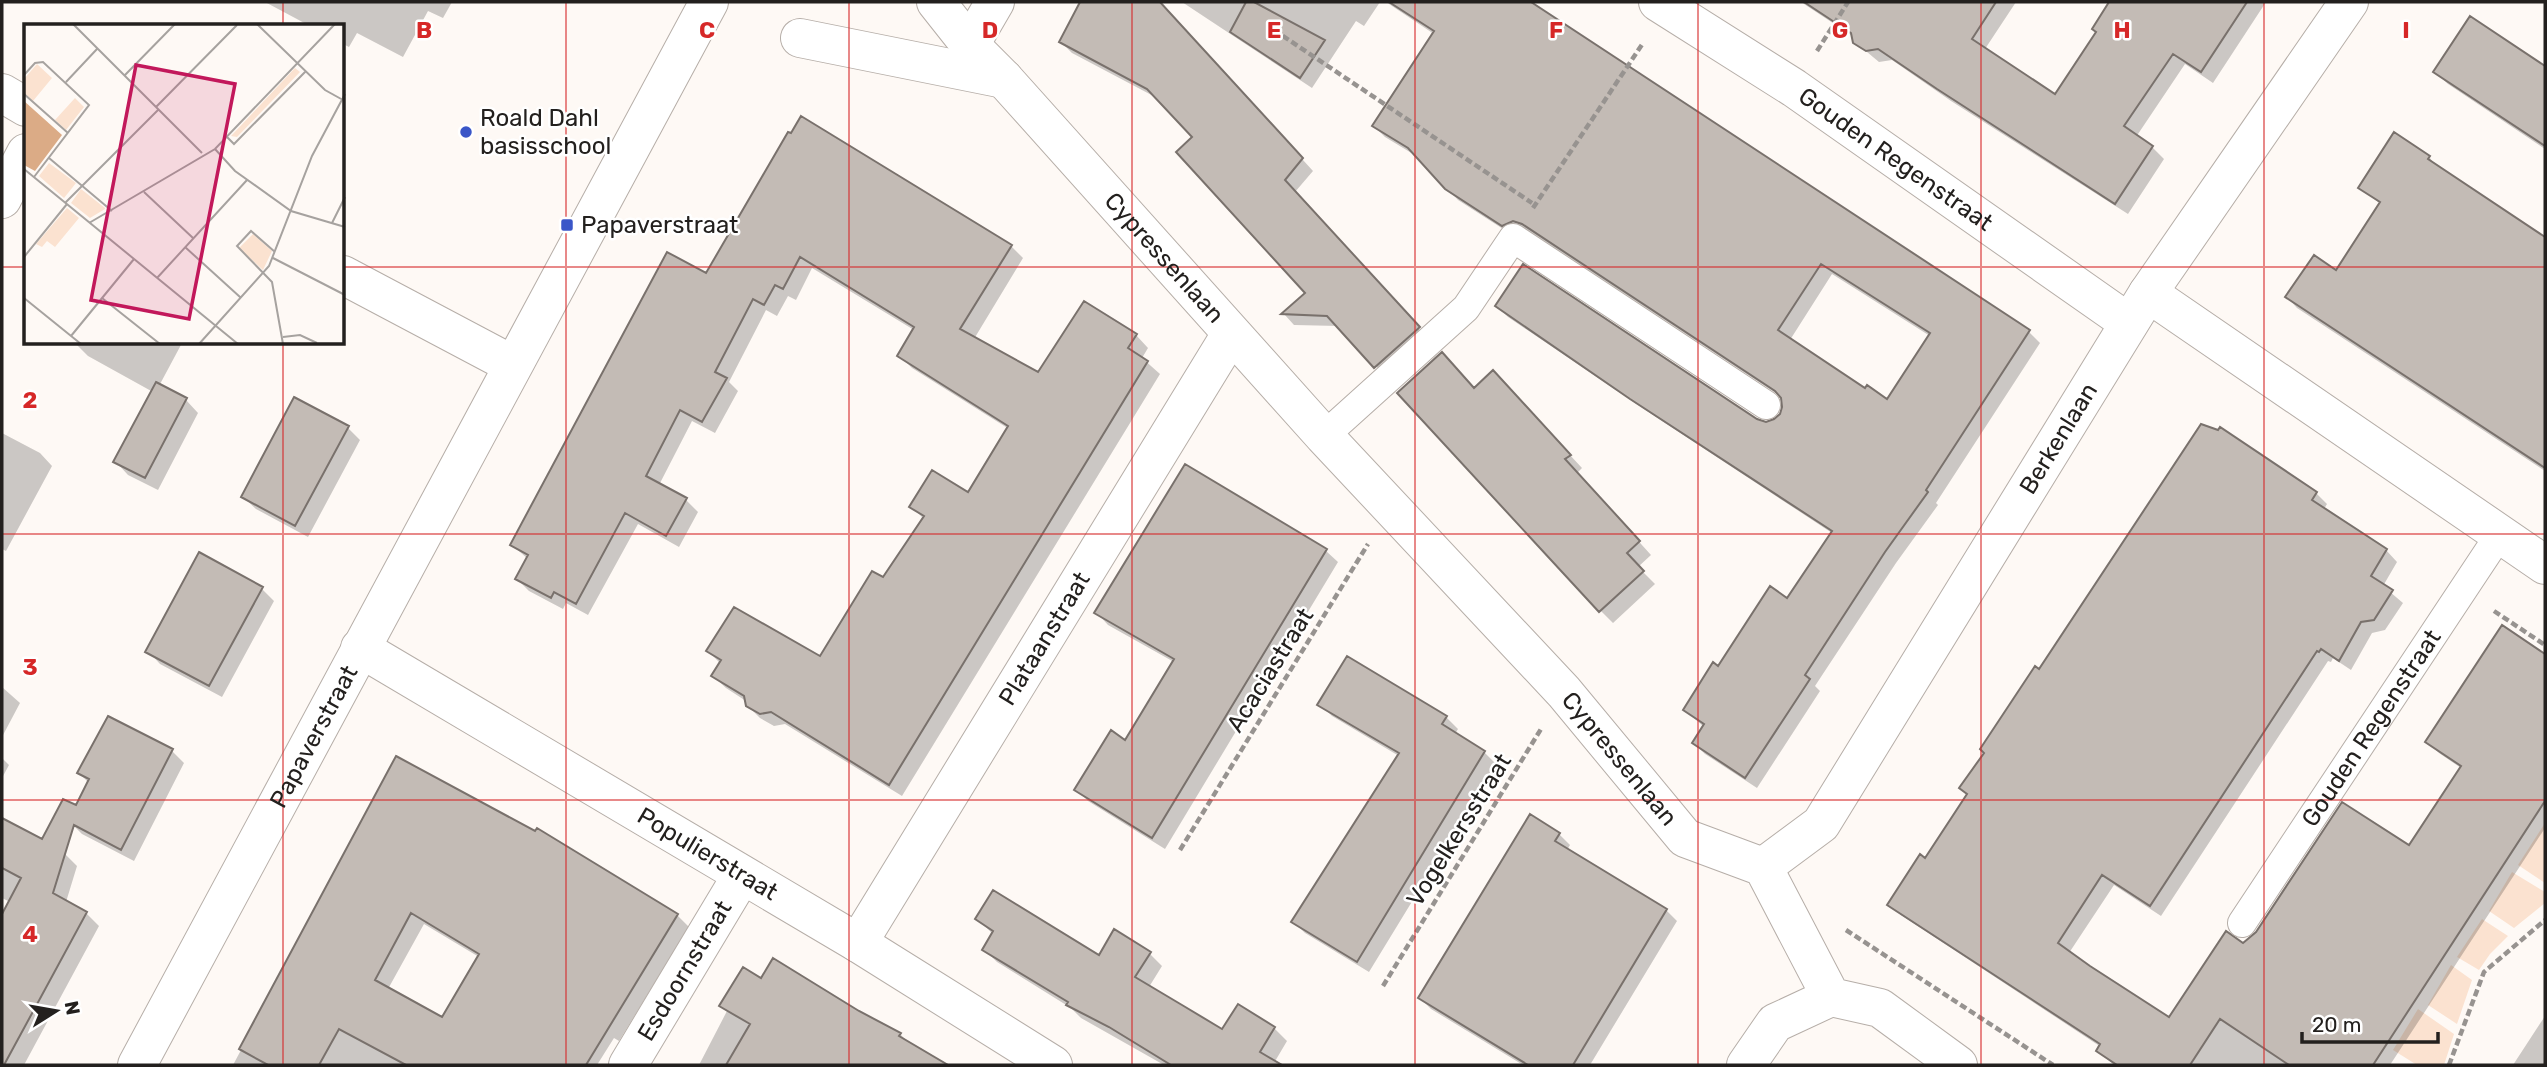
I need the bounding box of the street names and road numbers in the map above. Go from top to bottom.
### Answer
street label: Gouden Regenstraat [1793,82,1998,237]
street label: Cypressenlaan [1099,187,1230,329]
street label: Berkenlaan [2014,378,2103,499]
street label: Plataanstraat [993,567,1096,710]
street label: Acaciastraat [1221,603,1319,737]
street label: Gouden Regenstraat [2296,624,2447,832]
street label: Papaverstraat [264,661,363,813]
street label: Cypressenlaan [1556,686,1683,831]
street label: Vogelkersstraat [1401,748,1517,912]
street label: Populierstraat [632,801,783,906]
street label: Esdoornstraat [632,895,737,1046]

